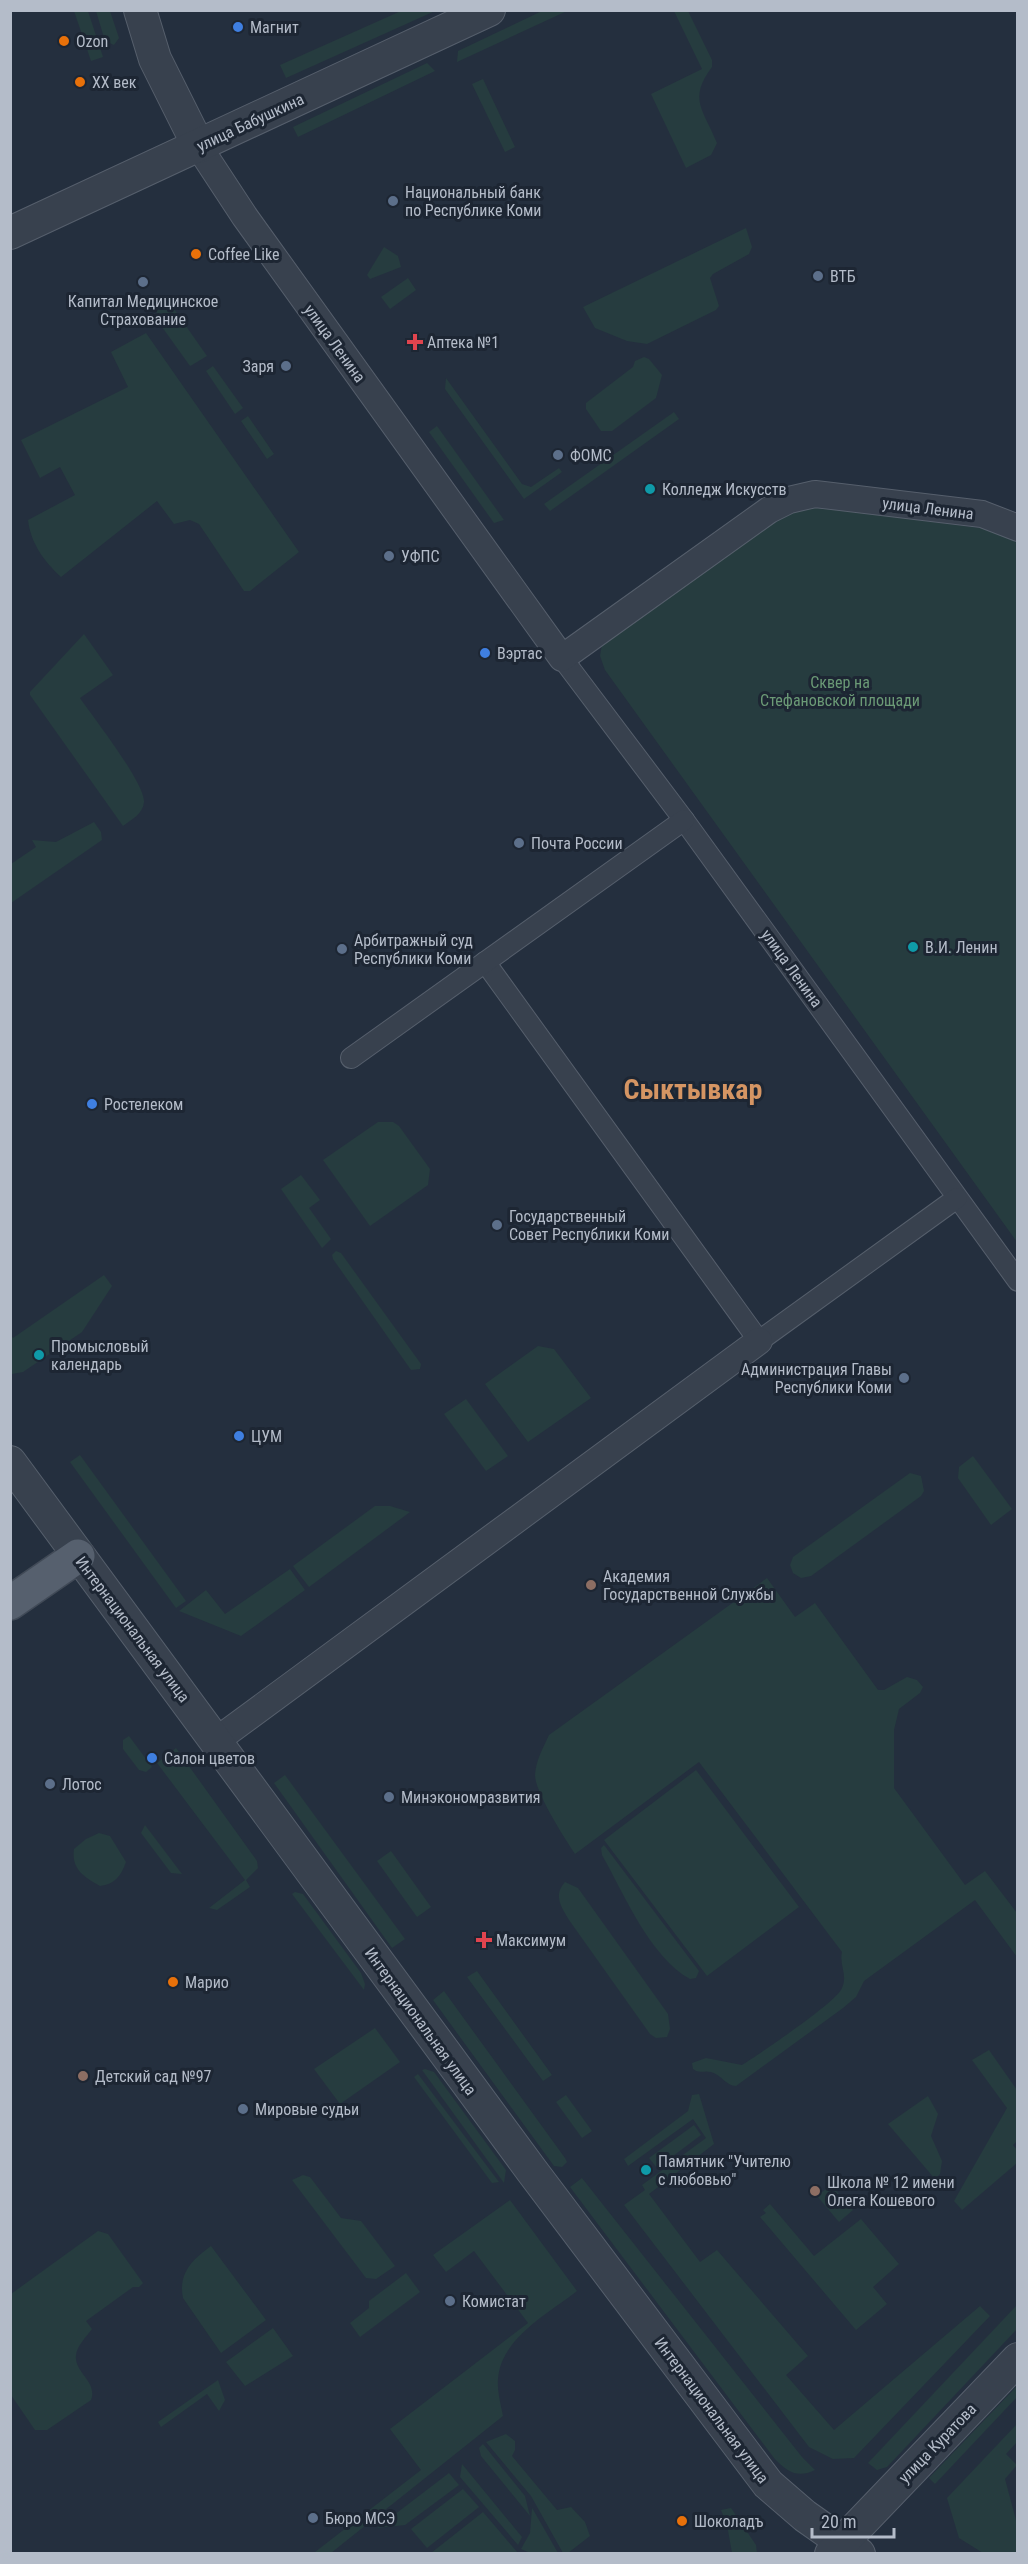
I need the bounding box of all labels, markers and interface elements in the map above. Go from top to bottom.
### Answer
place label: Магнит [250,18,299,37]
marker: Магнит [231,20,245,34]
place label: Ozon [76,32,108,51]
marker: Ozon [57,34,71,48]
place label: XX век [92,73,137,92]
marker: XX век [73,75,87,89]
street label: улица Бабушкина [194,89,307,156]
place label: Национальный банк по Республике Коми [405,183,541,220]
marker: Национальный банк по Республике Коми [386,194,400,208]
place label: Coffee Like [208,245,280,264]
marker: Coffee Like [189,247,203,261]
place label: ВТБ [830,267,856,286]
marker: ВТБ [811,269,825,283]
marker: Капитал Медицинское Страхование [136,275,150,289]
place label: Капитал Медицинское Страхование [68,292,218,329]
street label: улица Ленина [300,301,369,386]
place label: Аптека №1 [427,333,499,352]
marker: Аптека №1 [408,335,422,349]
place label: Заря [242,357,274,376]
marker: Заря [279,359,293,373]
place label: ФОМС [570,446,612,465]
marker: ФОМС [551,448,565,462]
place label: Колледж Искусств [662,480,787,499]
marker: Колледж Искусств [643,482,657,496]
street label: улица Ленина [881,493,975,524]
place label: УФПС [401,547,440,566]
marker: УФПС [382,549,396,563]
place label: Вэртас [497,644,542,663]
marker: Вэртас [478,646,492,660]
park label: Сквер на Стефановской площади [760,673,920,710]
place label: Почта России [531,834,623,853]
marker: Почта России [512,836,526,850]
street label: улица Ленина [757,926,826,1011]
place label: Арбитражный суд Республики Коми [354,931,473,968]
place label: В.И. Ленин [925,938,998,957]
marker: В.И. Ленин [906,940,920,954]
marker: Арбитражный суд Республики Коми [335,942,349,956]
district label: Сыктывкар [624,1073,762,1106]
place label: Ростелеком [104,1095,183,1114]
marker: Ростелеком [85,1097,99,1111]
place label: Государственный Совет Республики Коми [509,1207,669,1244]
marker: Государственный Совет Республики Коми [490,1218,504,1232]
place label: Промысловый календарь [51,1337,149,1374]
marker: Промысловый календарь [32,1348,46,1362]
place label: Администрация Главы Республики Коми [741,1360,892,1397]
marker: Администрация Главы Республики Коми [897,1371,911,1385]
place label: ЦУМ [251,1427,282,1446]
marker: ЦУМ [232,1429,246,1443]
street label: Интернациональная улица [72,1553,194,1706]
place label: Академия Государственной Службы [603,1567,774,1604]
marker: Академия Государственной Службы [584,1578,598,1592]
place label: Салон цветов [164,1749,255,1768]
marker: Салон цветов [145,1751,159,1765]
place label: Лотос [62,1775,102,1794]
marker: Лотос [43,1777,57,1791]
place label: Минэкономразвития [401,1788,541,1807]
marker: Минэкономразвития [382,1790,396,1804]
place label: Максимум [496,1931,566,1950]
marker: Максимум [477,1933,491,1947]
street label: Интернациональная улица [361,1944,480,2099]
place label: Марио [185,1973,229,1992]
marker: Марио [166,1975,180,1989]
place label: Детский сад №97 [95,2067,212,2086]
marker: Детский сад №97 [76,2069,90,2083]
place label: Мировые судьи [255,2100,359,2119]
marker: Мировые судьи [236,2102,250,2116]
place label: Памятник "Учителю с любовью" [658,2152,791,2189]
marker: Памятник "Учителю с любовью" [639,2163,653,2177]
place label: Школа № 12 имени Олега Кошевого [827,2173,955,2210]
marker: Школа № 12 имени Олега Кошевого [808,2184,822,2198]
place label: Комистат [462,2292,526,2311]
marker: Комистат [443,2294,457,2308]
street label: Интернациональная улица [651,2334,773,2487]
street label: улица Куратова [895,2400,980,2487]
scale bar [812,2501,894,2539]
place label: Бюро МСЭ [325,2509,395,2528]
marker: Бюро МСЭ [306,2511,320,2525]
text: 20 m [821,2511,856,2532]
place label: Шоколадъ [694,2512,764,2531]
marker: Шоколадъ [675,2514,689,2528]

